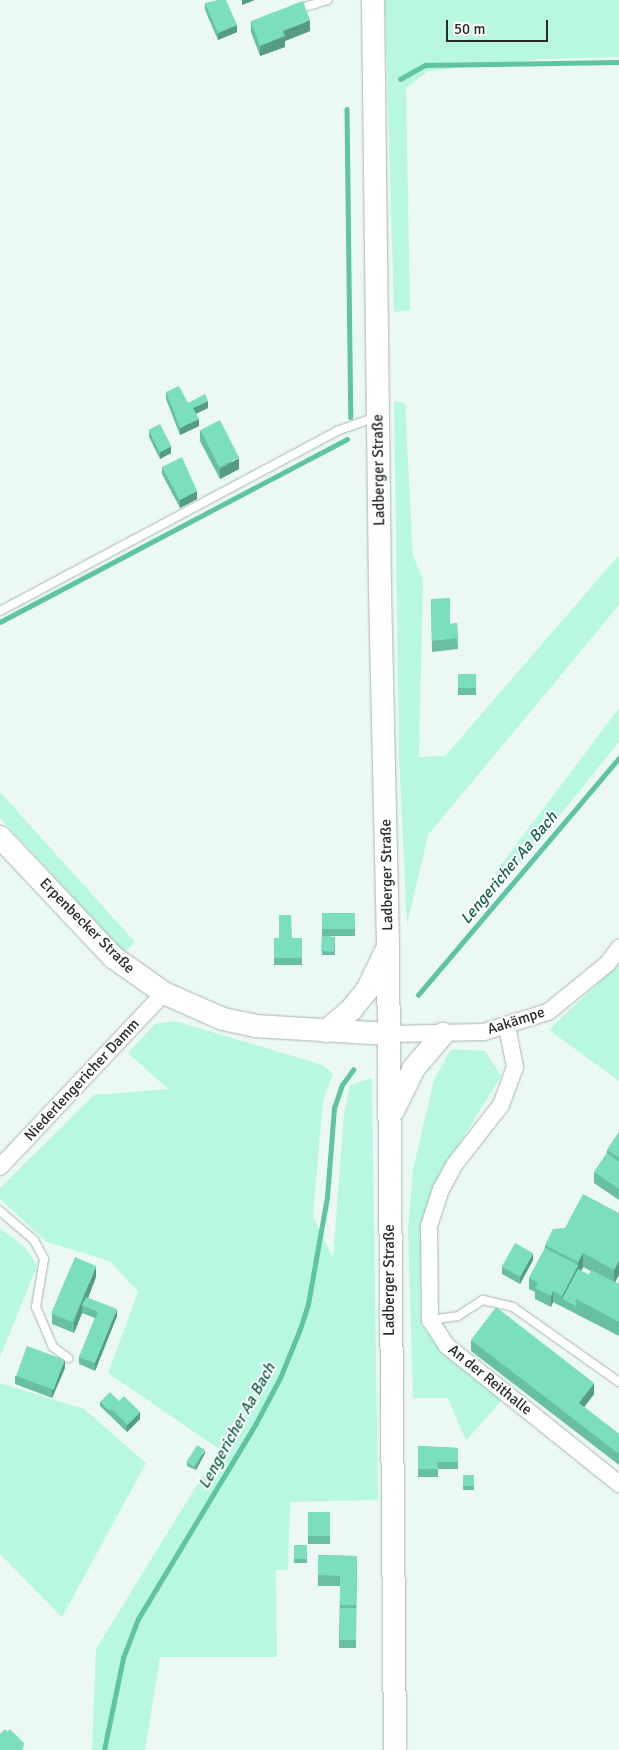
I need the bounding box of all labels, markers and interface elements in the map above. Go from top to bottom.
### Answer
scale bar [449,10,552,42]
text: 50 m [454,20,485,38]
street label: Ladberger Straße [369,414,389,526]
water label: Lengericher Aa Bach [456,808,562,928]
street label: Ladberger Straße [377,819,397,931]
street label: Erpenbecker Straße [36,875,138,977]
street label: Aakämpe [485,1003,547,1039]
street label: Niederlengericher Damm [21,1015,143,1145]
street label: Ladberger Straße [381,1224,399,1336]
street label: An der Reithalle [445,1341,535,1419]
water label: Lengericher Aa Bach [194,1360,280,1492]

